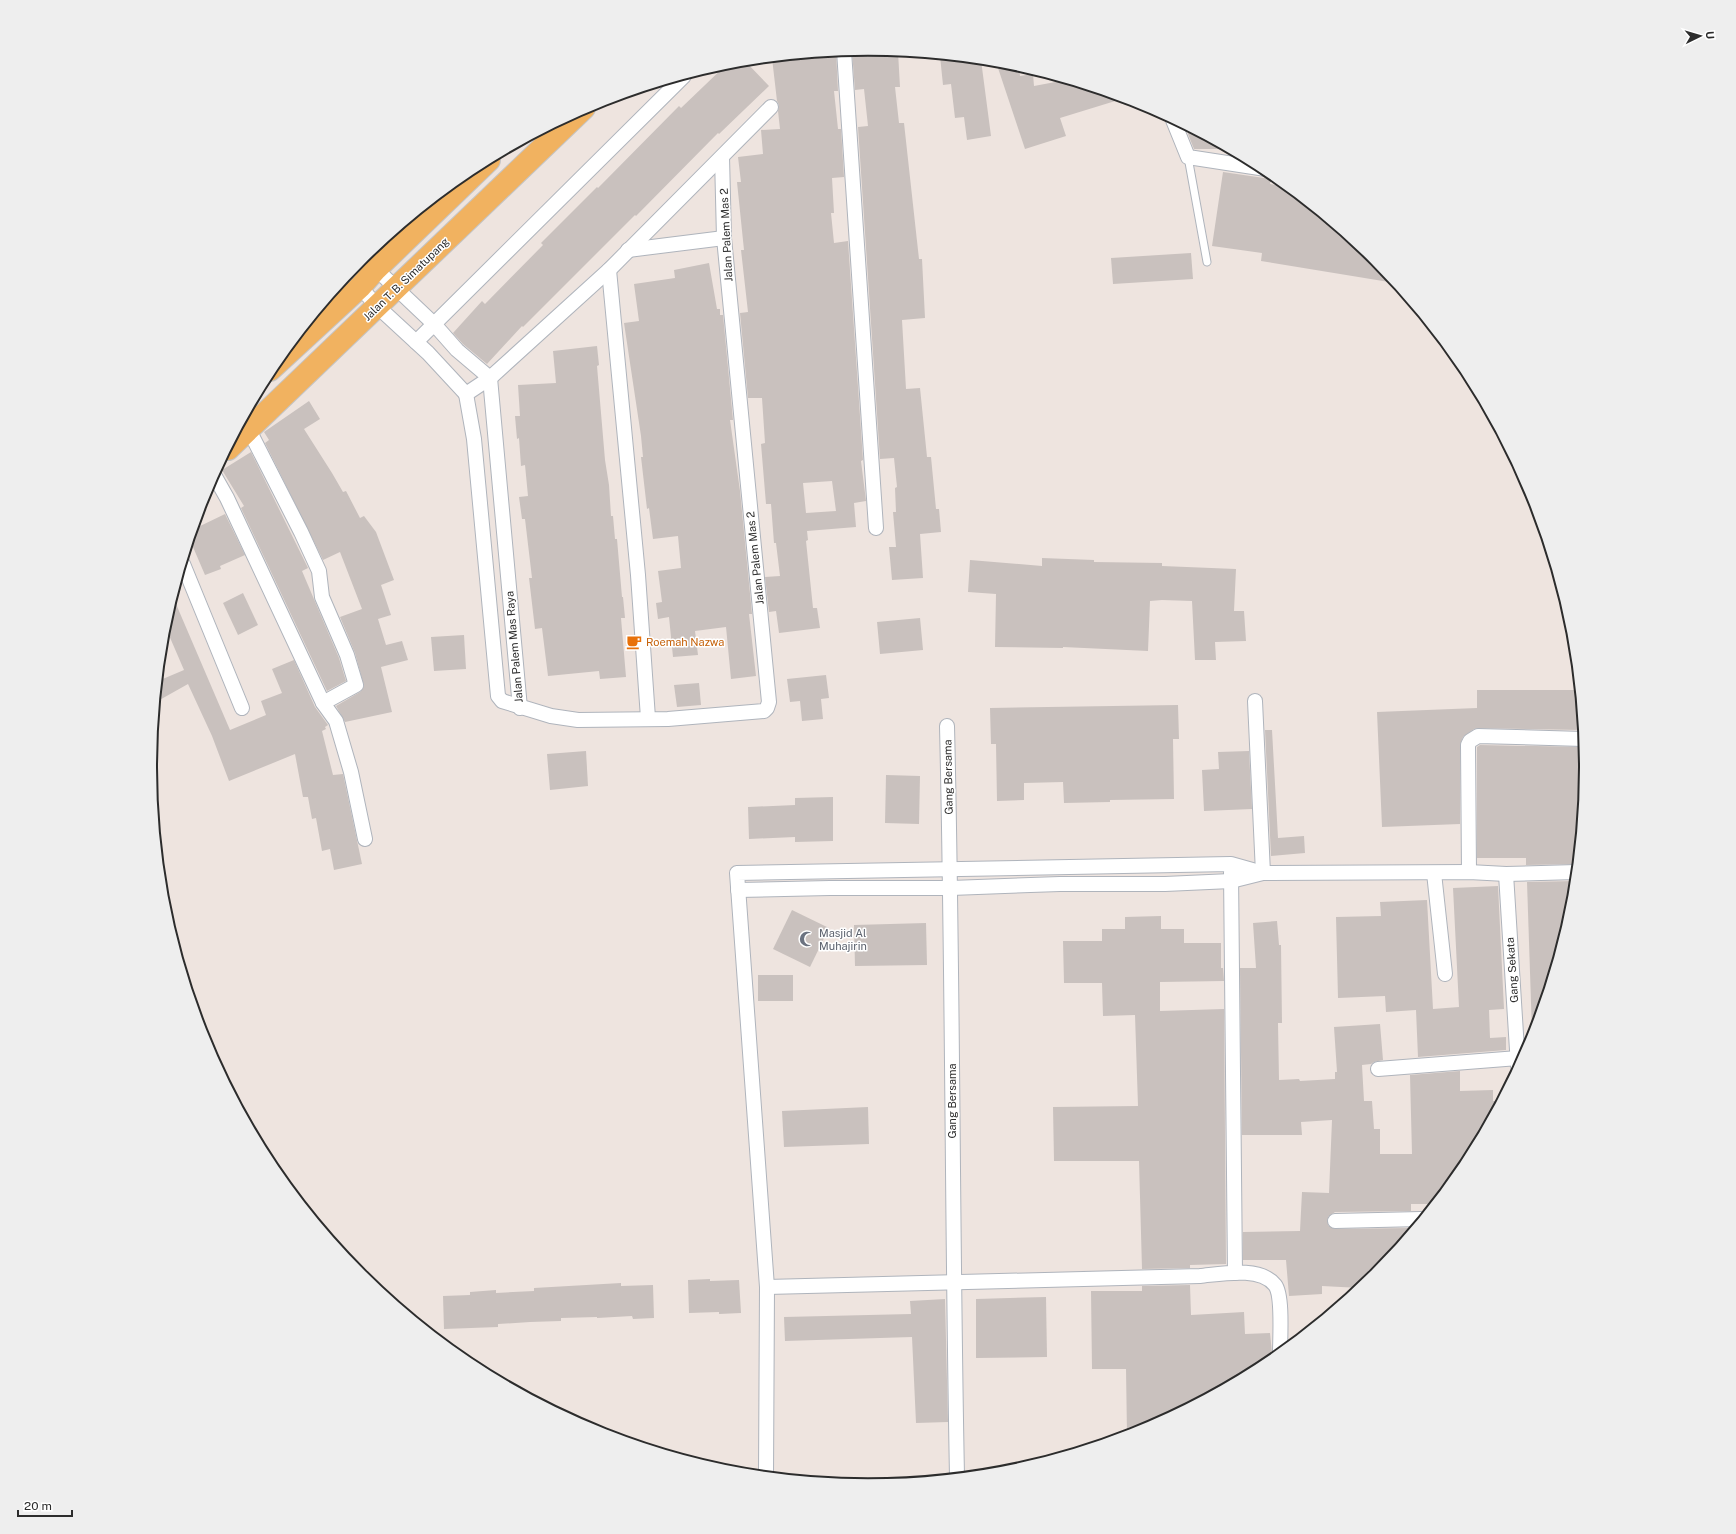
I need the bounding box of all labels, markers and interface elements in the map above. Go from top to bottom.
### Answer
north arrow [1680,16,1720,56]
text: U [1704,31,1716,40]
street label: Jalan Palem Mas 2 [718,187,734,282]
street label: Jalan T. B. Simatupang [361,235,451,323]
street label: Jalan Palem Mas 2 [744,510,766,605]
street label: Jalan Palem Mas Raya [503,591,525,703]
cafe icon: Roemah Nazwa [625,633,643,651]
place label: Roemah Nazwa [646,636,724,648]
street label: Gang Bersama [941,739,955,815]
place label: Masjid Al Muhajirin [819,927,867,952]
mosque icon: Masjid Al Muhajirin [798,930,816,948]
street label: Gang Sekata [1504,937,1520,1003]
street label: Gang Bersama [946,1063,958,1139]
scale bar [18,1492,72,1518]
text: 20 m [24,1499,52,1513]

